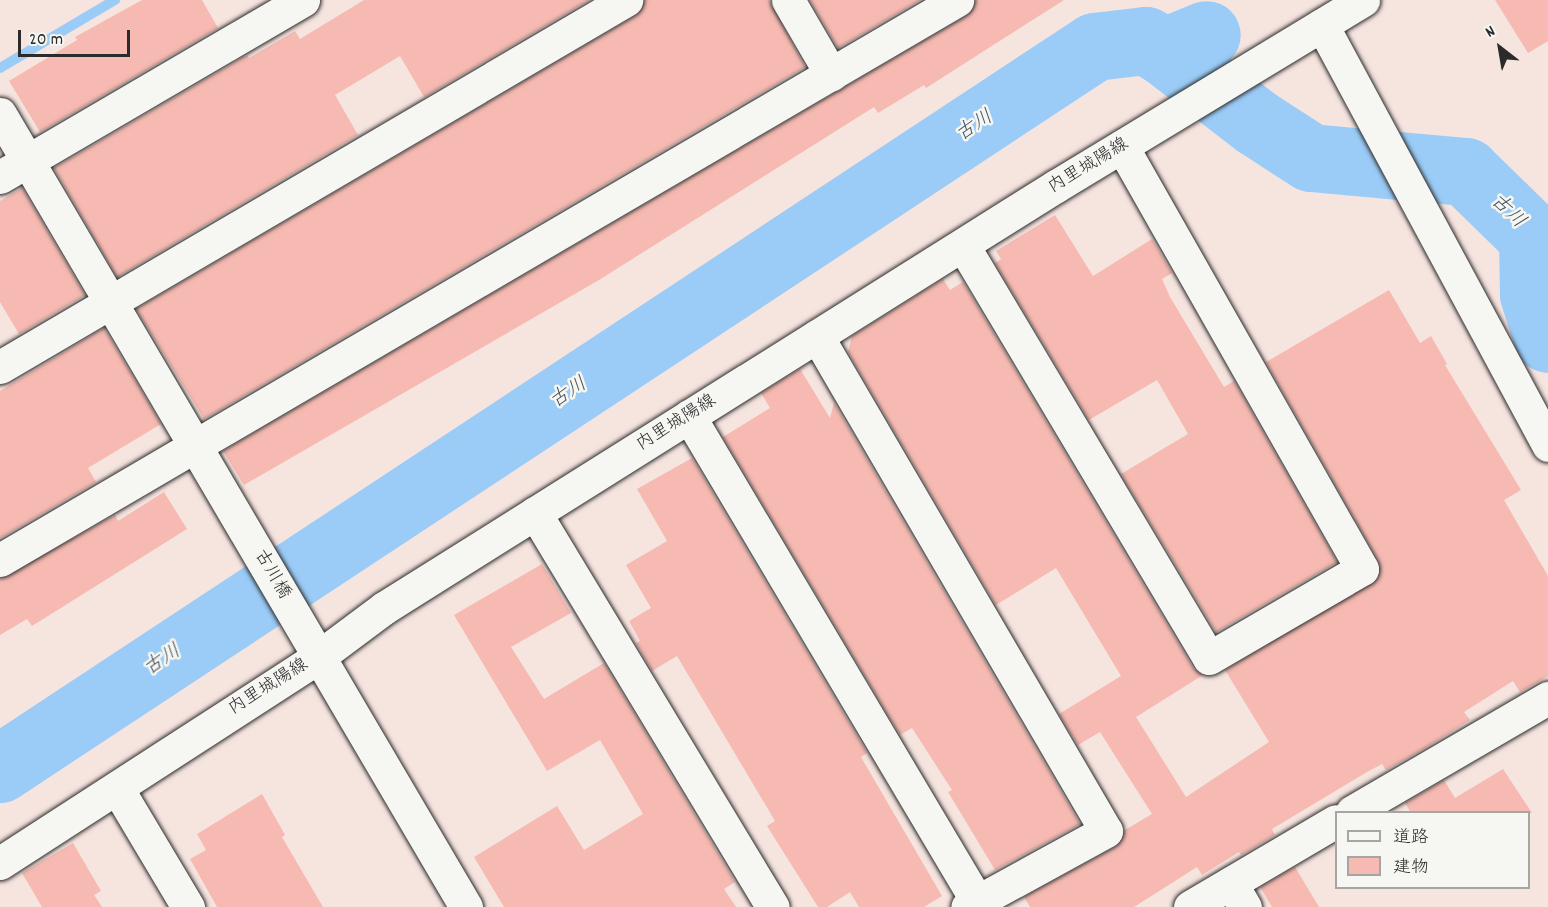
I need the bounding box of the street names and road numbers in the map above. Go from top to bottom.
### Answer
street label: 内里城陽線 [1045,135,1133,199]
street label: 内里城陽線 [633,391,721,457]
street label: 古川橋 [248,546,294,604]
street label: 内里城陽線 [225,655,313,721]

